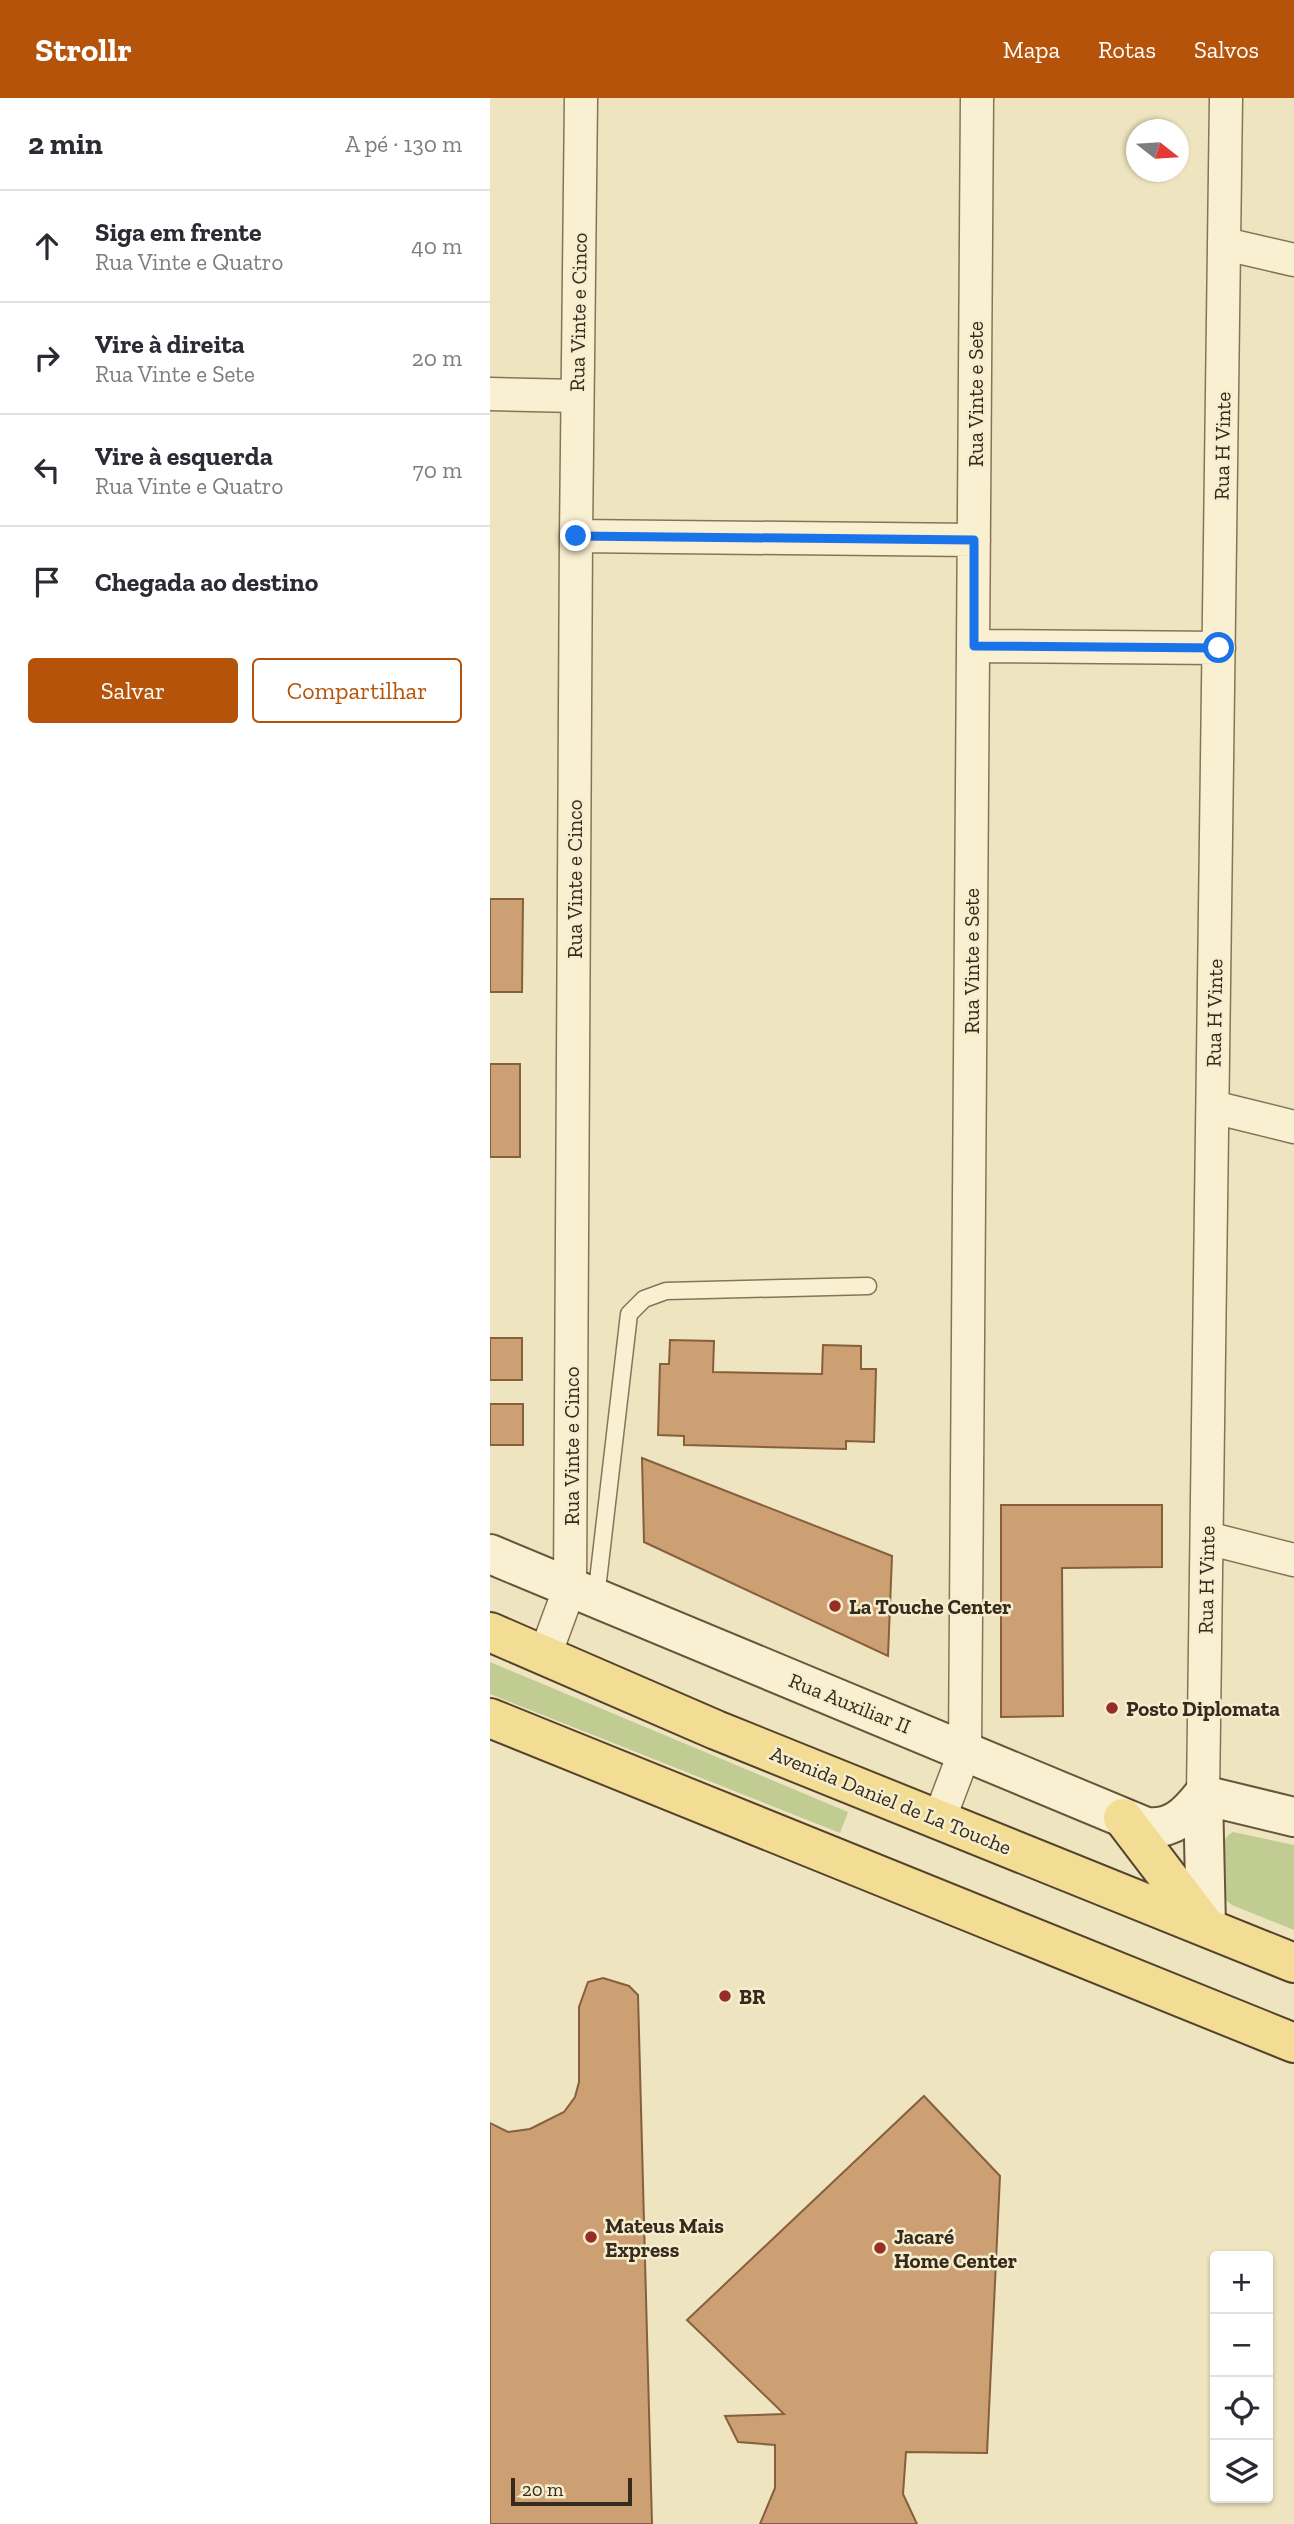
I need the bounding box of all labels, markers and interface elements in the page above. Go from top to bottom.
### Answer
text: Strollr [35,30,132,69]
text: Mapa [1003,35,1060,64]
text: Rotas [1098,35,1156,64]
text: Salvos [1194,35,1259,64]
north arrow [1126,119,1189,182]
text: 2 min [28,126,103,162]
text: A pé · 130 m [345,130,462,158]
text: Siga em frente [95,216,262,248]
icon: ahead [28,227,66,265]
text: 40 m [411,232,462,260]
street label: Rua Vinte e Cinco [564,232,592,392]
text: Rua Vinte e Quatro [95,248,283,276]
street label: Rua Vinte e Sete [963,321,988,467]
text: Vire à direita [95,328,245,360]
icon: right [28,339,66,377]
text: 20 m [412,344,462,372]
text: Rua Vinte e Sete [95,360,255,388]
street label: Rua H Vinte [1209,392,1235,500]
text: Vire à esquerda [95,440,273,472]
icon: left [28,451,66,489]
text: 70 m [413,456,462,484]
text: Rua Vinte e Quatro [95,472,283,500]
route end [560,520,591,551]
icon: arrive [28,563,66,601]
text: Chegada ao destino [95,566,318,598]
route start [1203,632,1234,663]
button: Salvar [28,658,238,723]
button: Compartilhar [252,658,462,723]
street label: Rua Vinte e Cinco [562,799,587,959]
street label: Rua Vinte e Sete [959,888,984,1034]
street label: Rua H Vinte [1201,959,1227,1067]
street label: Rua Vinte e Cinco [559,1366,584,1526]
street label: Rua H Vinte [1193,1526,1219,1634]
place label: La Touche Center [849,1594,1011,1619]
marker: La Touche Center [827,1598,843,1614]
street label: Rua Auxiliar II [785,1667,915,1739]
place label: Posto Diplomata [1126,1696,1280,1721]
marker: Posto Diplomata [1104,1700,1120,1716]
street label: Avenida Daniel de La Touche [767,1740,1015,1860]
place label: BR [739,1984,766,2009]
marker: BR [717,1988,733,2004]
place label: Mateus Mais Express [605,2213,724,2262]
place label: Jacaré Home Center [894,2224,1017,2273]
marker: Mateus Mais Express [583,2229,599,2245]
marker: Jacaré Home Center [872,2240,888,2256]
map controls [1210,2251,1273,2503]
button: + [1210,2251,1273,2314]
button: − [1210,2314,1273,2377]
button: locate [1210,2377,1273,2440]
button: layers [1210,2440,1273,2503]
scale bar [511,2475,632,2507]
text: 20 m [522,2478,563,2501]

